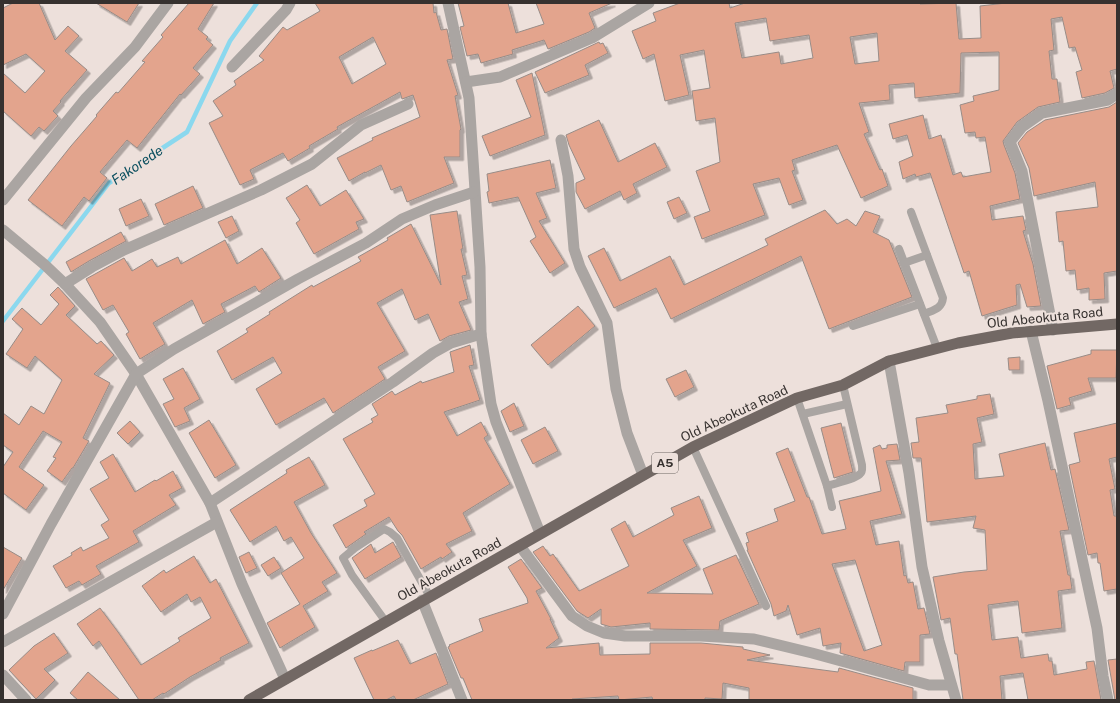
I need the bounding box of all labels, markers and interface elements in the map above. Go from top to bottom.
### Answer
water label: Fakorede [108,142,166,188]
street label: Old Abeokuta Road [986,304,1104,331]
street label: Old Abeokuta Road [678,382,790,445]
road number: A5 [652,453,678,473]
street label: Old Abeokuta Road [395,535,504,604]

